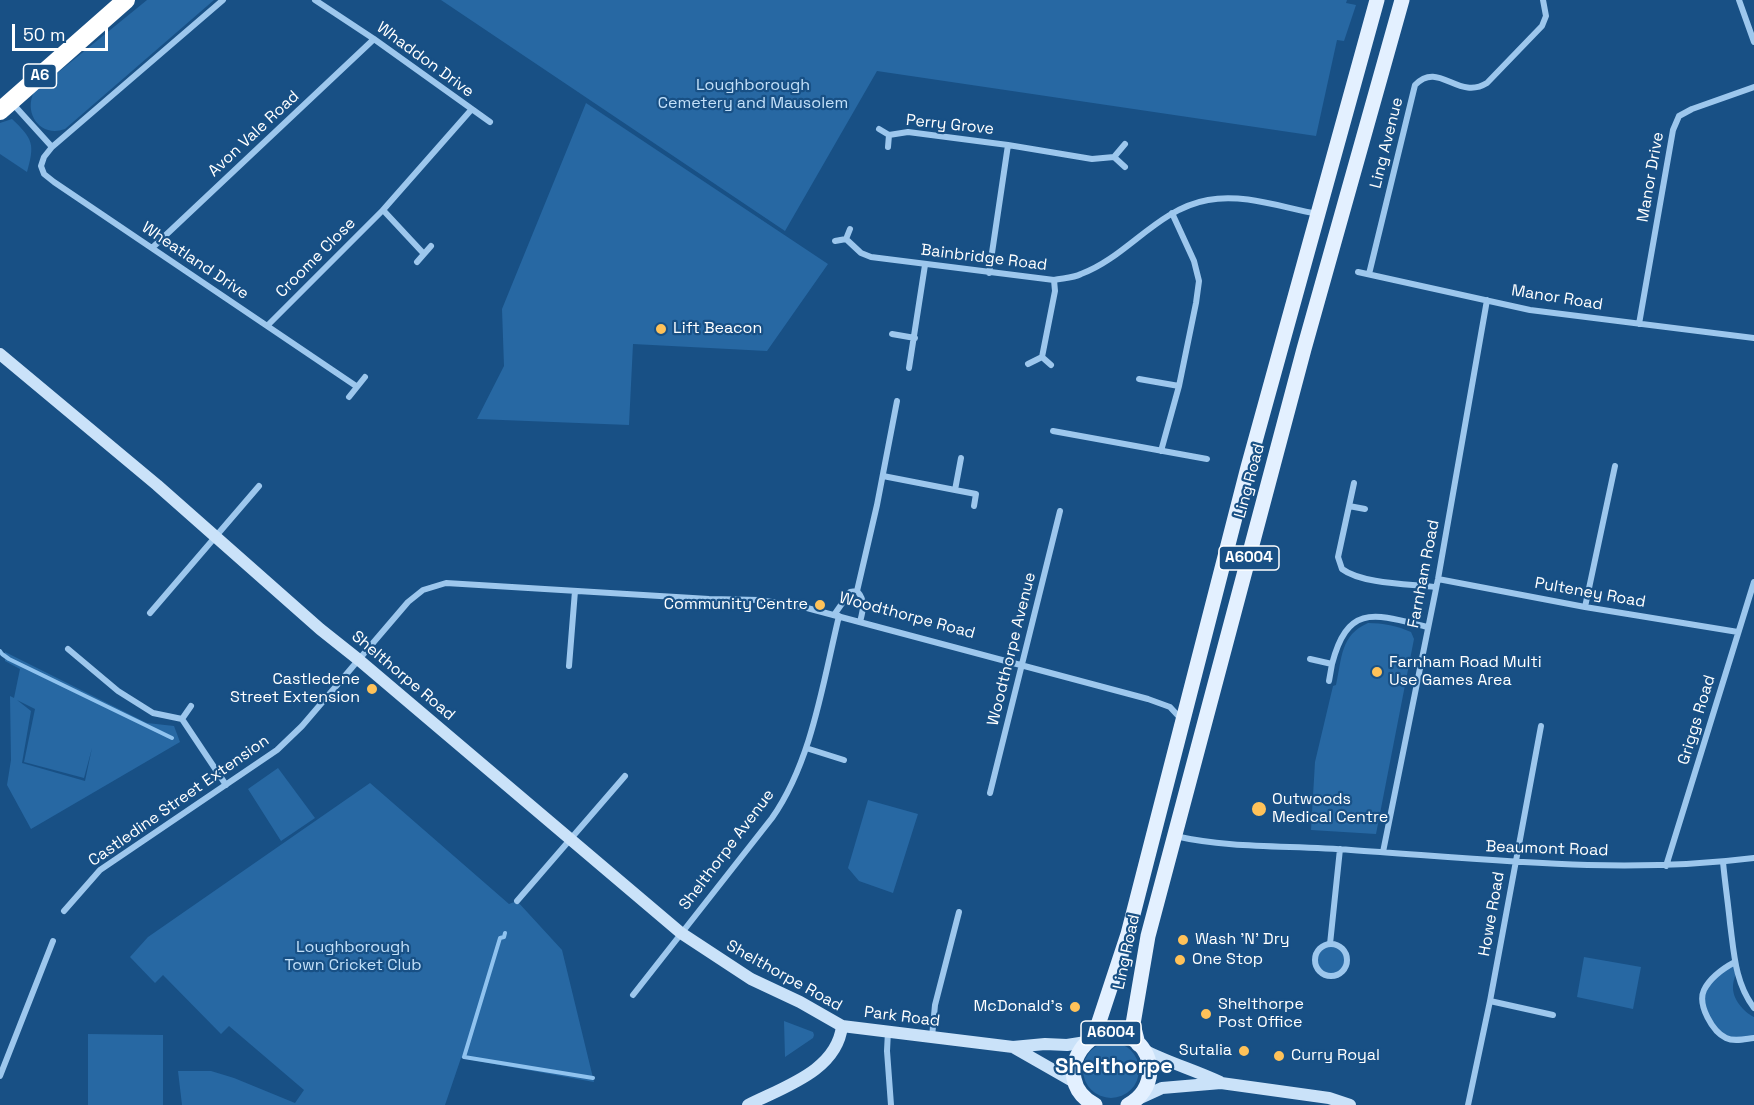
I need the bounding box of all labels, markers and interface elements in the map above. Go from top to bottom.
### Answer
scale bar [15,12,111,50]
street label: Whaddon Drive [373,18,477,102]
text: 50 m [23,23,65,46]
road number: A6 [24,64,57,88]
park label: Loughborough Cemetery and Mausolem [658,76,848,114]
street label: Avon Vale Road [205,87,303,181]
street label: Ling Avenue [1366,95,1408,191]
street label: Perry Grove [905,111,995,139]
street label: Manor Drive [1634,130,1668,224]
street label: Croome Close [272,214,360,302]
street label: Wheatland Drive [138,218,252,304]
street label: Bainbridge Road [920,241,1048,275]
street label: Manor Road [1510,281,1604,315]
place label: Lift Beacon [673,319,762,339]
marker: Lift Beacon [654,322,668,336]
street label: Ling Road [1231,442,1269,520]
street label: Farnham Road [1404,518,1444,630]
road number: A6004 [1219,546,1279,570]
street label: Woodthorpe Avenue [984,570,1040,728]
street label: Pulteney Road [1533,574,1647,612]
street label: Woodthorpe Road [837,589,977,643]
place label: Community Centre [664,595,808,615]
marker: Community Centre [813,598,827,612]
street label: Shelthorpe Road [347,627,459,725]
place label: Farnham Road Multi Use Games Area [1389,653,1542,691]
marker: Farnham Road Multi Use Games Area [1370,665,1384,679]
place label: Castledene Street Extension [230,670,360,708]
street label: Griggs Road [1674,673,1720,767]
marker: Castledene Street Extension [365,682,379,696]
street label: Castledine Street Extension [85,731,273,871]
street label: Shelthorpe Avenue [675,786,779,914]
place label: Outwoods Medical Centre [1272,790,1388,828]
marker: Outwoods Medical Centre [1250,800,1268,818]
street label: Beaumont Road [1485,837,1609,861]
street label: Howe Road [1475,870,1509,958]
street label: Ling Road [1110,913,1144,991]
place label: Wash 'N' Dry [1195,930,1290,950]
marker: Wash 'N' Dry [1176,933,1190,947]
street label: Shelthorpe Road [723,936,845,1016]
park label: Loughborough Town Cricket Club [284,938,422,976]
place label: One Stop [1192,950,1263,970]
marker: One Stop [1173,953,1187,967]
place label: Shelthorpe Post Office [1218,995,1304,1033]
place label: McDonald's [973,997,1063,1017]
marker: McDonald's [1068,1000,1082,1014]
street label: Park Road [863,1003,941,1031]
marker: Shelthorpe Post Office [1199,1007,1213,1021]
road number: A6004 [1081,1021,1141,1045]
place label: Sutalia [1179,1041,1232,1061]
marker: Sutalia [1237,1044,1251,1058]
place label: Curry Royal [1291,1046,1380,1066]
marker: Curry Royal [1272,1049,1286,1063]
district label: Shelthorpe [1055,1054,1173,1080]

